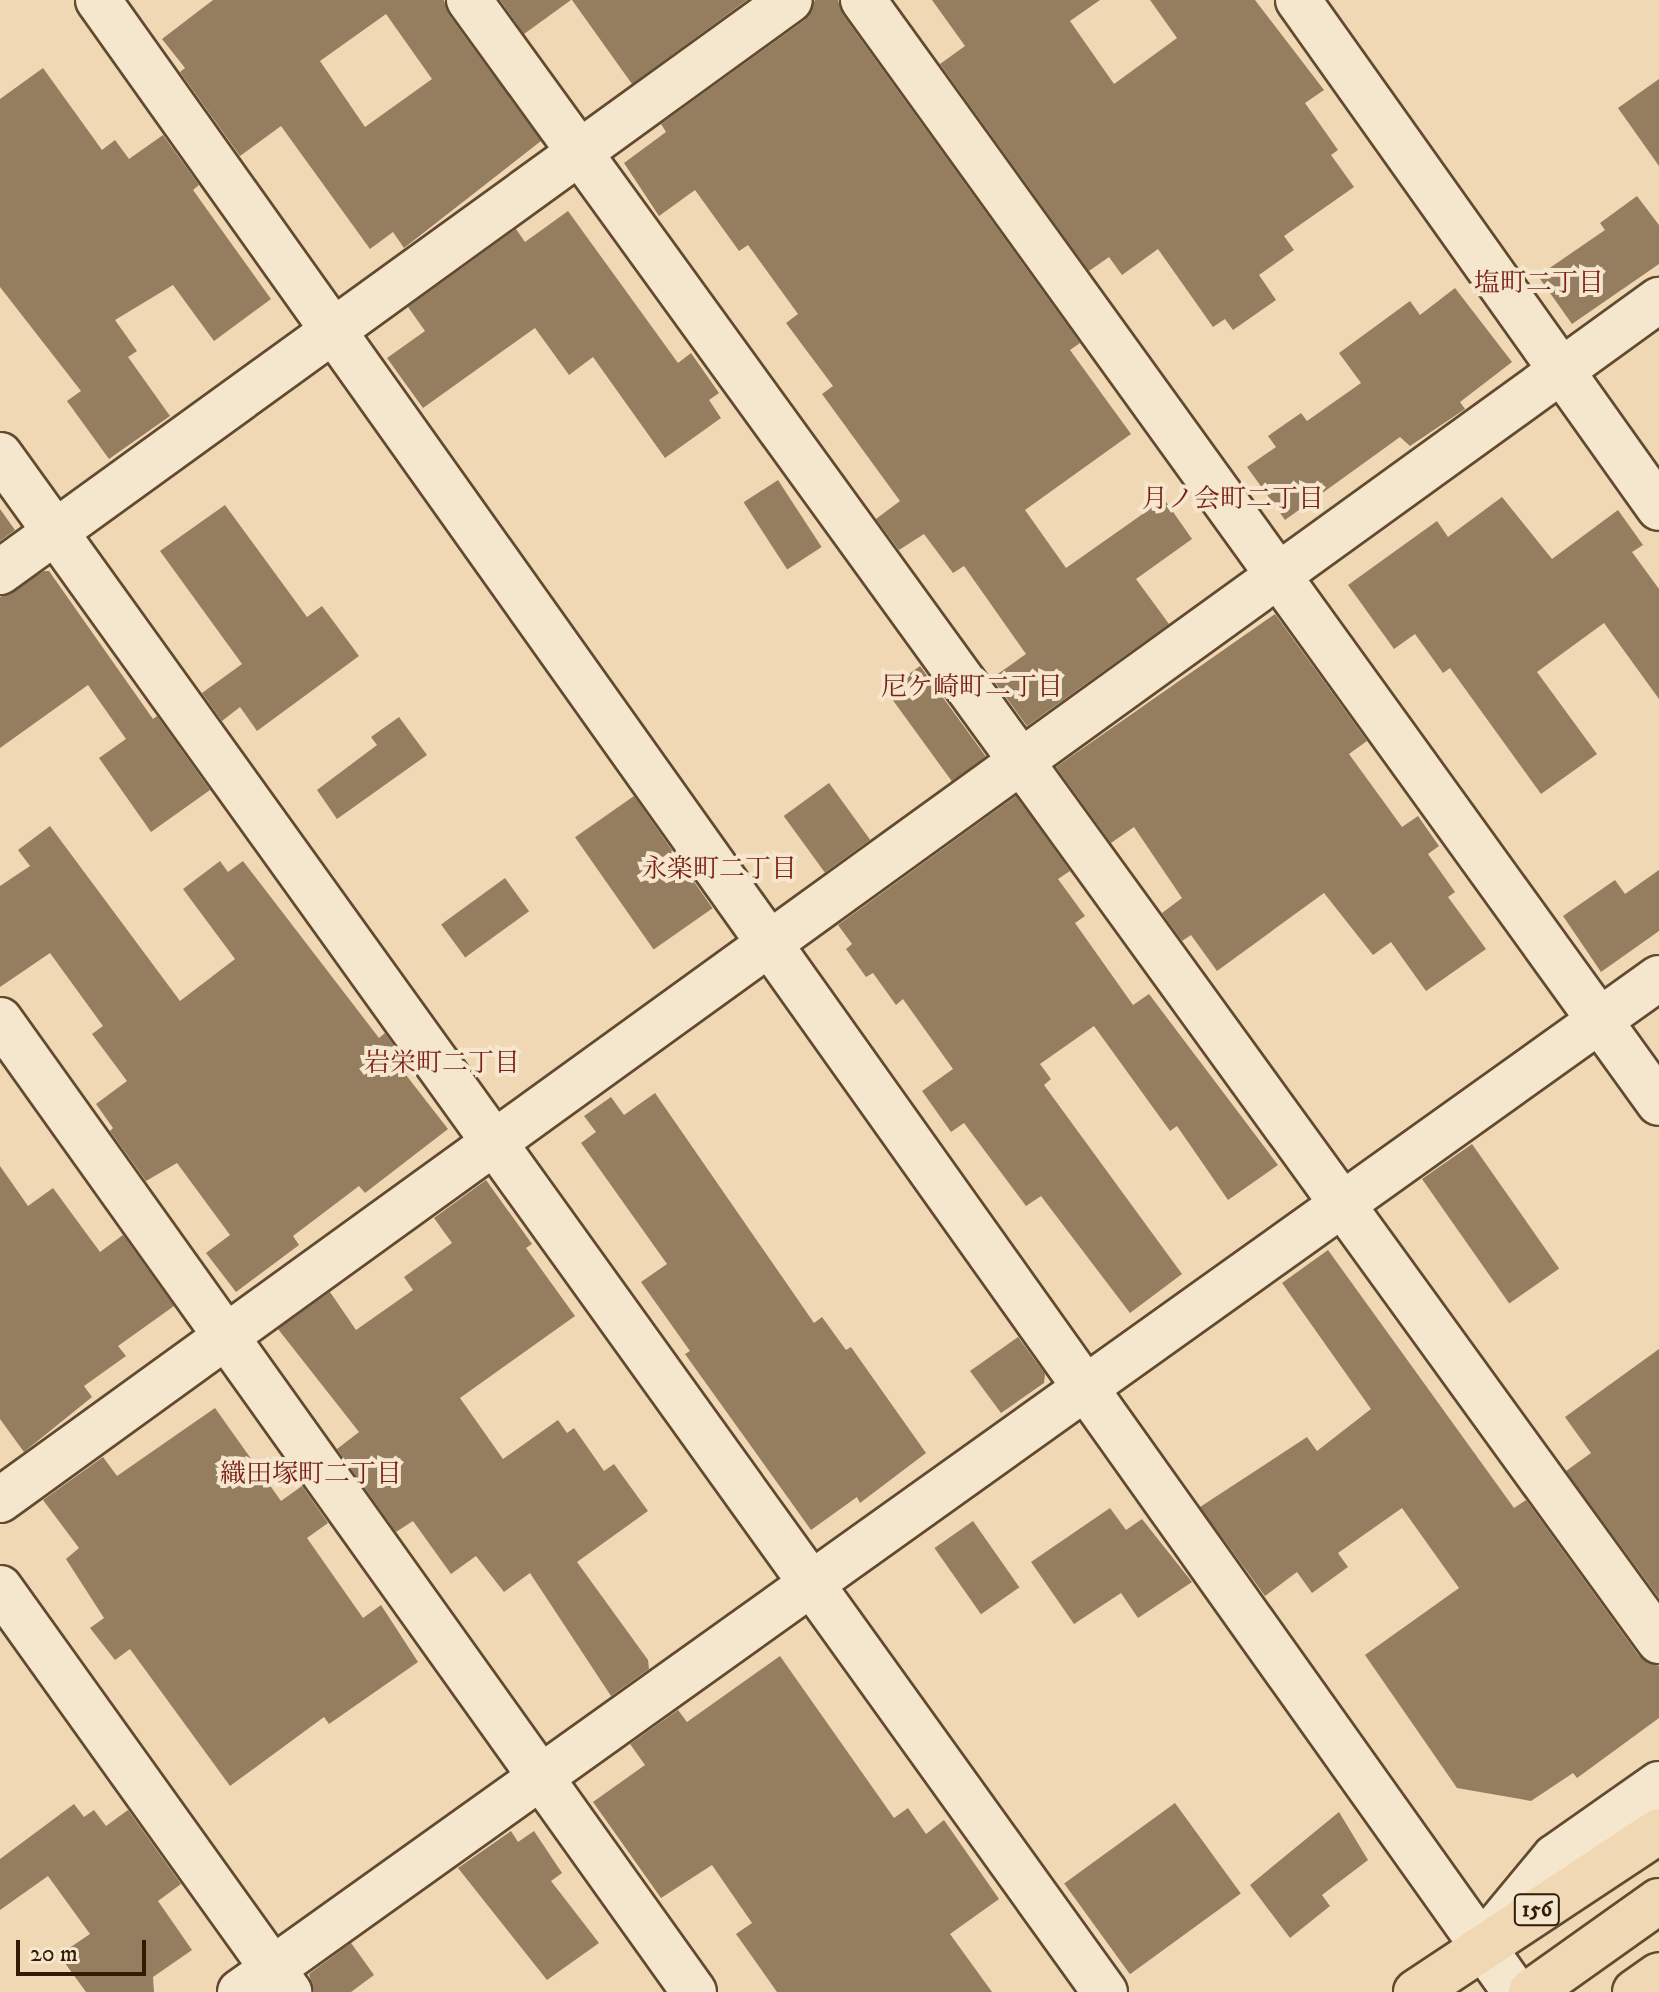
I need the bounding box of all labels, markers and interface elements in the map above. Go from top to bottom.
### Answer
district label: 塩町二丁目 [1474,268,1604,300]
district label: 月ノ会町二丁目 [1142,484,1324,516]
district label: 尼ケ崎町二丁目 [881,672,1063,704]
district label: 永楽町二丁目 [641,854,797,886]
district label: 岩栄町二丁目 [364,1048,520,1080]
district label: 織田塚町二丁目 [220,1459,402,1491]
road number: 156 [1513,1892,1561,1928]
scale bar [20,1924,150,1974]
text: 20 m [30,1939,78,1969]

